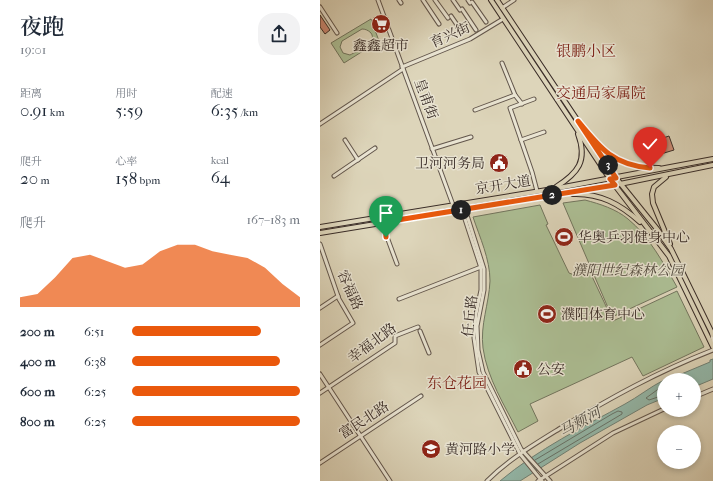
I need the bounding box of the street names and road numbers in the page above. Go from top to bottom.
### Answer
street label: 育兴街 [427,19,473,51]
street label: 皇甫街 [411,76,441,122]
street label: 京开大道 [474,172,532,198]
street label: 容福路 [334,267,366,313]
street label: 任丘路 [459,294,481,338]
street label: 幸福北路 [345,319,399,367]
street label: 富民北路 [336,398,392,442]

